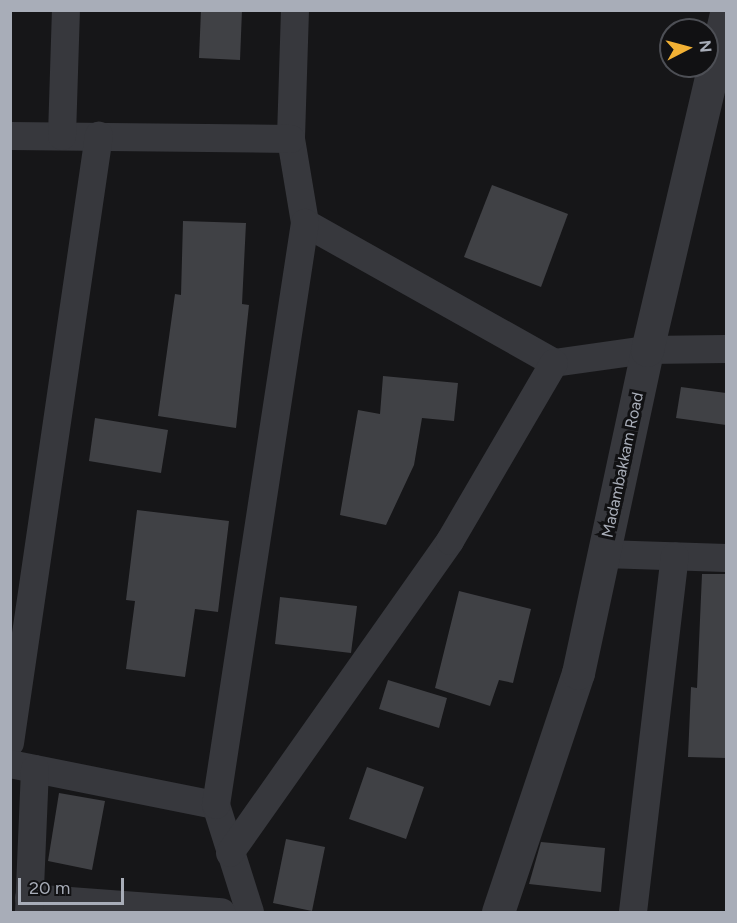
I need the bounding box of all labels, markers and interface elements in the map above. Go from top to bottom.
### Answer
north arrow [659,18,719,78]
text: N [695,39,716,53]
street label: Madambakkam Road [598,390,648,540]
scale bar [21,866,128,904]
text: 20 m [29,877,70,899]

